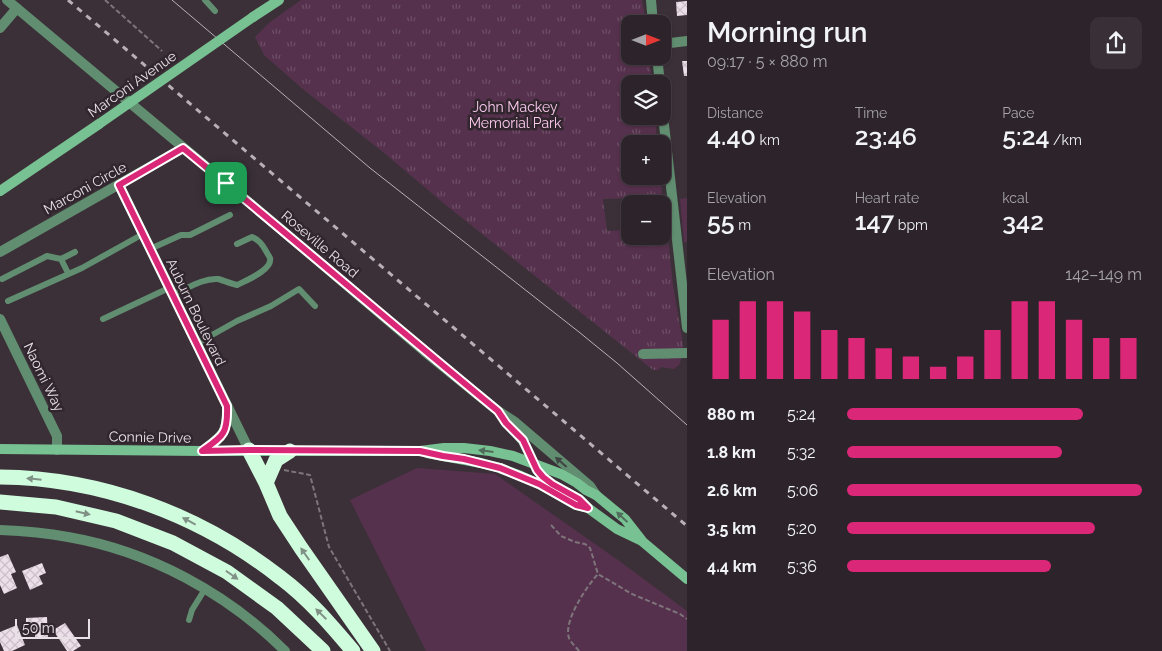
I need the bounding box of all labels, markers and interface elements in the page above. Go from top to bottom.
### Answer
north arrow [621,15,671,65]
map controls [621,15,671,245]
text: Morning run [707,16,867,49]
button: share [1090,17,1142,69]
street label: Marconi Avenue [85,48,179,120]
text: 09:17 · 5 × 880 m [707,52,827,71]
button: layers [621,75,671,125]
park label: John Mackey Memorial Park [469,99,562,131]
text: Distance [707,105,763,121]
text: Time [855,105,887,121]
text: Pace [1002,105,1034,121]
text: 4.40 [707,121,756,151]
text: 23:46 [855,121,917,151]
text: 5:24 [1002,121,1050,151]
text: km [756,132,780,148]
text: /km [1050,132,1082,148]
button: + [621,135,671,185]
street label: Marconi Circle [41,159,129,217]
pin [205,162,247,204]
icon: arrive [212,169,240,197]
text: Elevation [707,190,766,206]
text: Heart rate [855,190,919,206]
text: kcal [1002,190,1029,206]
button: − [621,195,671,245]
text: 55 [707,206,735,236]
text: 147 [855,206,894,236]
text: 342 [1002,206,1044,236]
street label: Roseville Road [278,207,362,281]
text: m [735,217,751,233]
text: bpm [894,217,928,233]
street label: Auburn Boulevard [163,256,229,368]
text: Elevation [707,265,775,284]
text: 142–149 m [1065,265,1142,284]
street label: Naomi Way [20,340,68,414]
text: 880 m [707,405,755,424]
text: 5:24 [787,405,816,424]
street label: Connie Drive [109,428,191,446]
text: 1.8 km [707,443,756,462]
text: 5:32 [787,443,816,462]
one-way arrow [478,446,494,454]
one-way arrow [555,456,568,467]
one-way arrow [25,475,41,483]
text: 2.6 km [707,481,757,500]
text: 5:06 [787,481,818,500]
one-way arrow [75,509,90,517]
one-way arrow [616,511,628,523]
one-way arrow [182,517,197,525]
text: 3.5 km [707,519,756,538]
text: 5:20 [787,519,817,538]
one-way arrow [300,547,310,560]
text: 4.4 km [707,557,757,576]
text: 5:36 [787,557,817,576]
one-way arrow [225,570,239,580]
one-way arrow [316,609,328,621]
scale bar [15,616,90,639]
text: 50 m [22,620,55,636]

